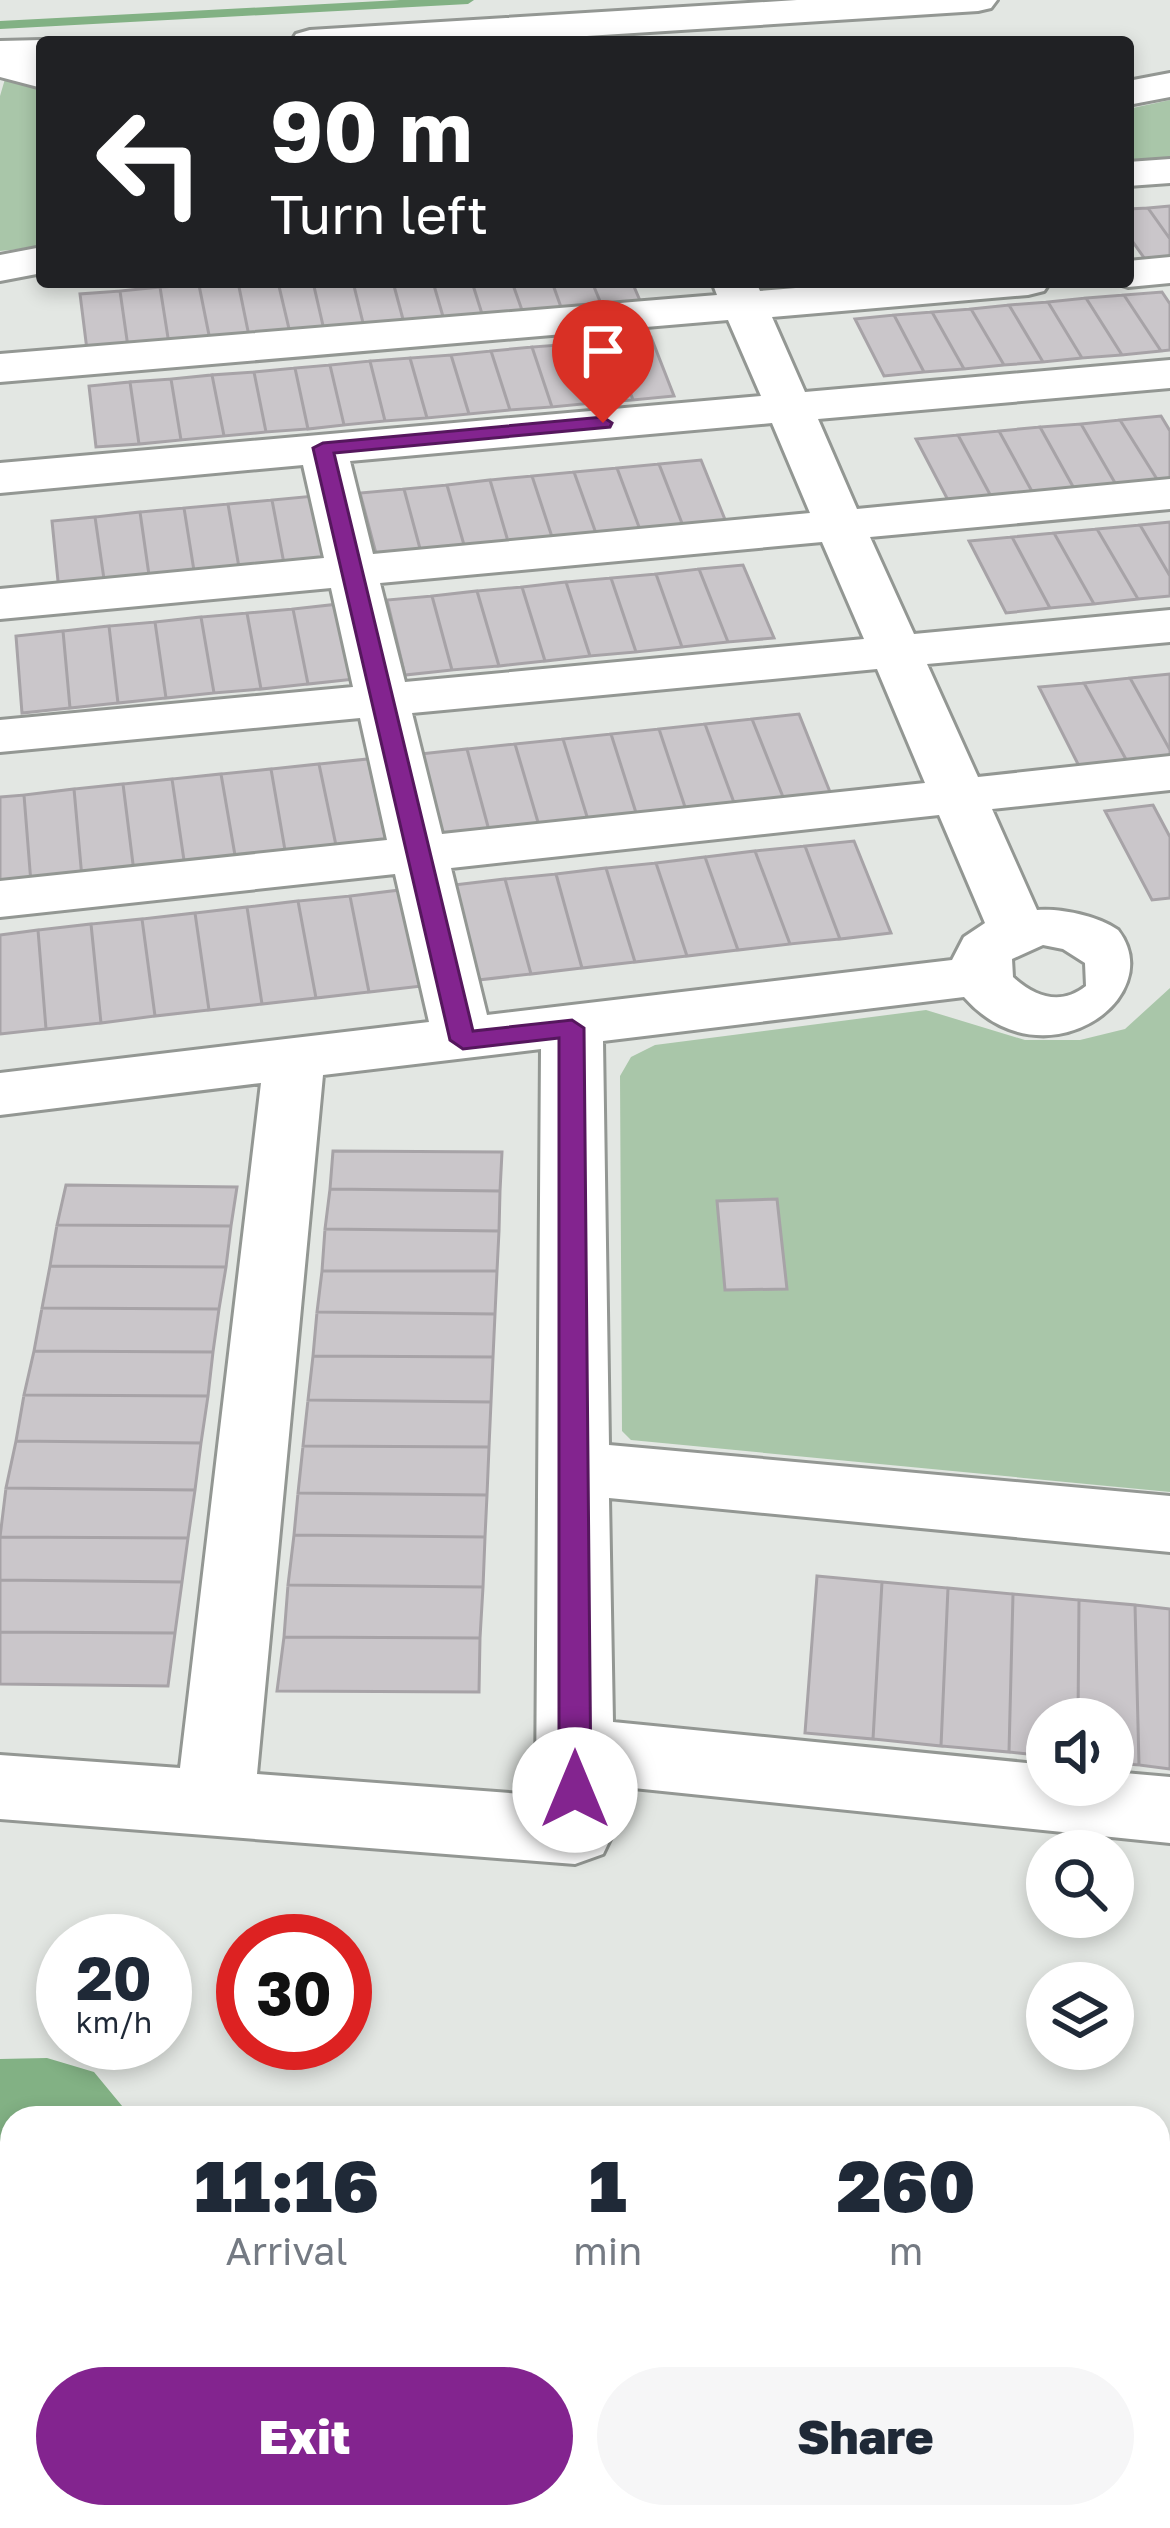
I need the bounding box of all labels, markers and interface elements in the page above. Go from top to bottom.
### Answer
text: 90 m [270,80,472,180]
icon: left [72,84,228,240]
text: Turn left [270,181,488,246]
pin [552,300,654,423]
icon: arrive [570,318,636,384]
map controls [1026,1698,1134,2070]
button: sound [1026,1698,1134,1806]
position arrow [512,1727,638,1853]
button: search [1026,1830,1134,1938]
speed limit sign: 30 [216,1914,372,2070]
text: 20 [76,1941,152,2013]
button: layers [1026,1962,1134,2070]
text: km/h [76,2004,152,2040]
text: 11:16 [194,2141,379,2228]
text: 1 [589,2141,627,2228]
text: 260 [837,2141,976,2228]
text: Arrival [226,2227,348,2274]
text: min [573,2227,642,2274]
text: m [889,2227,923,2274]
button: Exit [36,2367,573,2505]
button: Share [597,2367,1134,2505]

